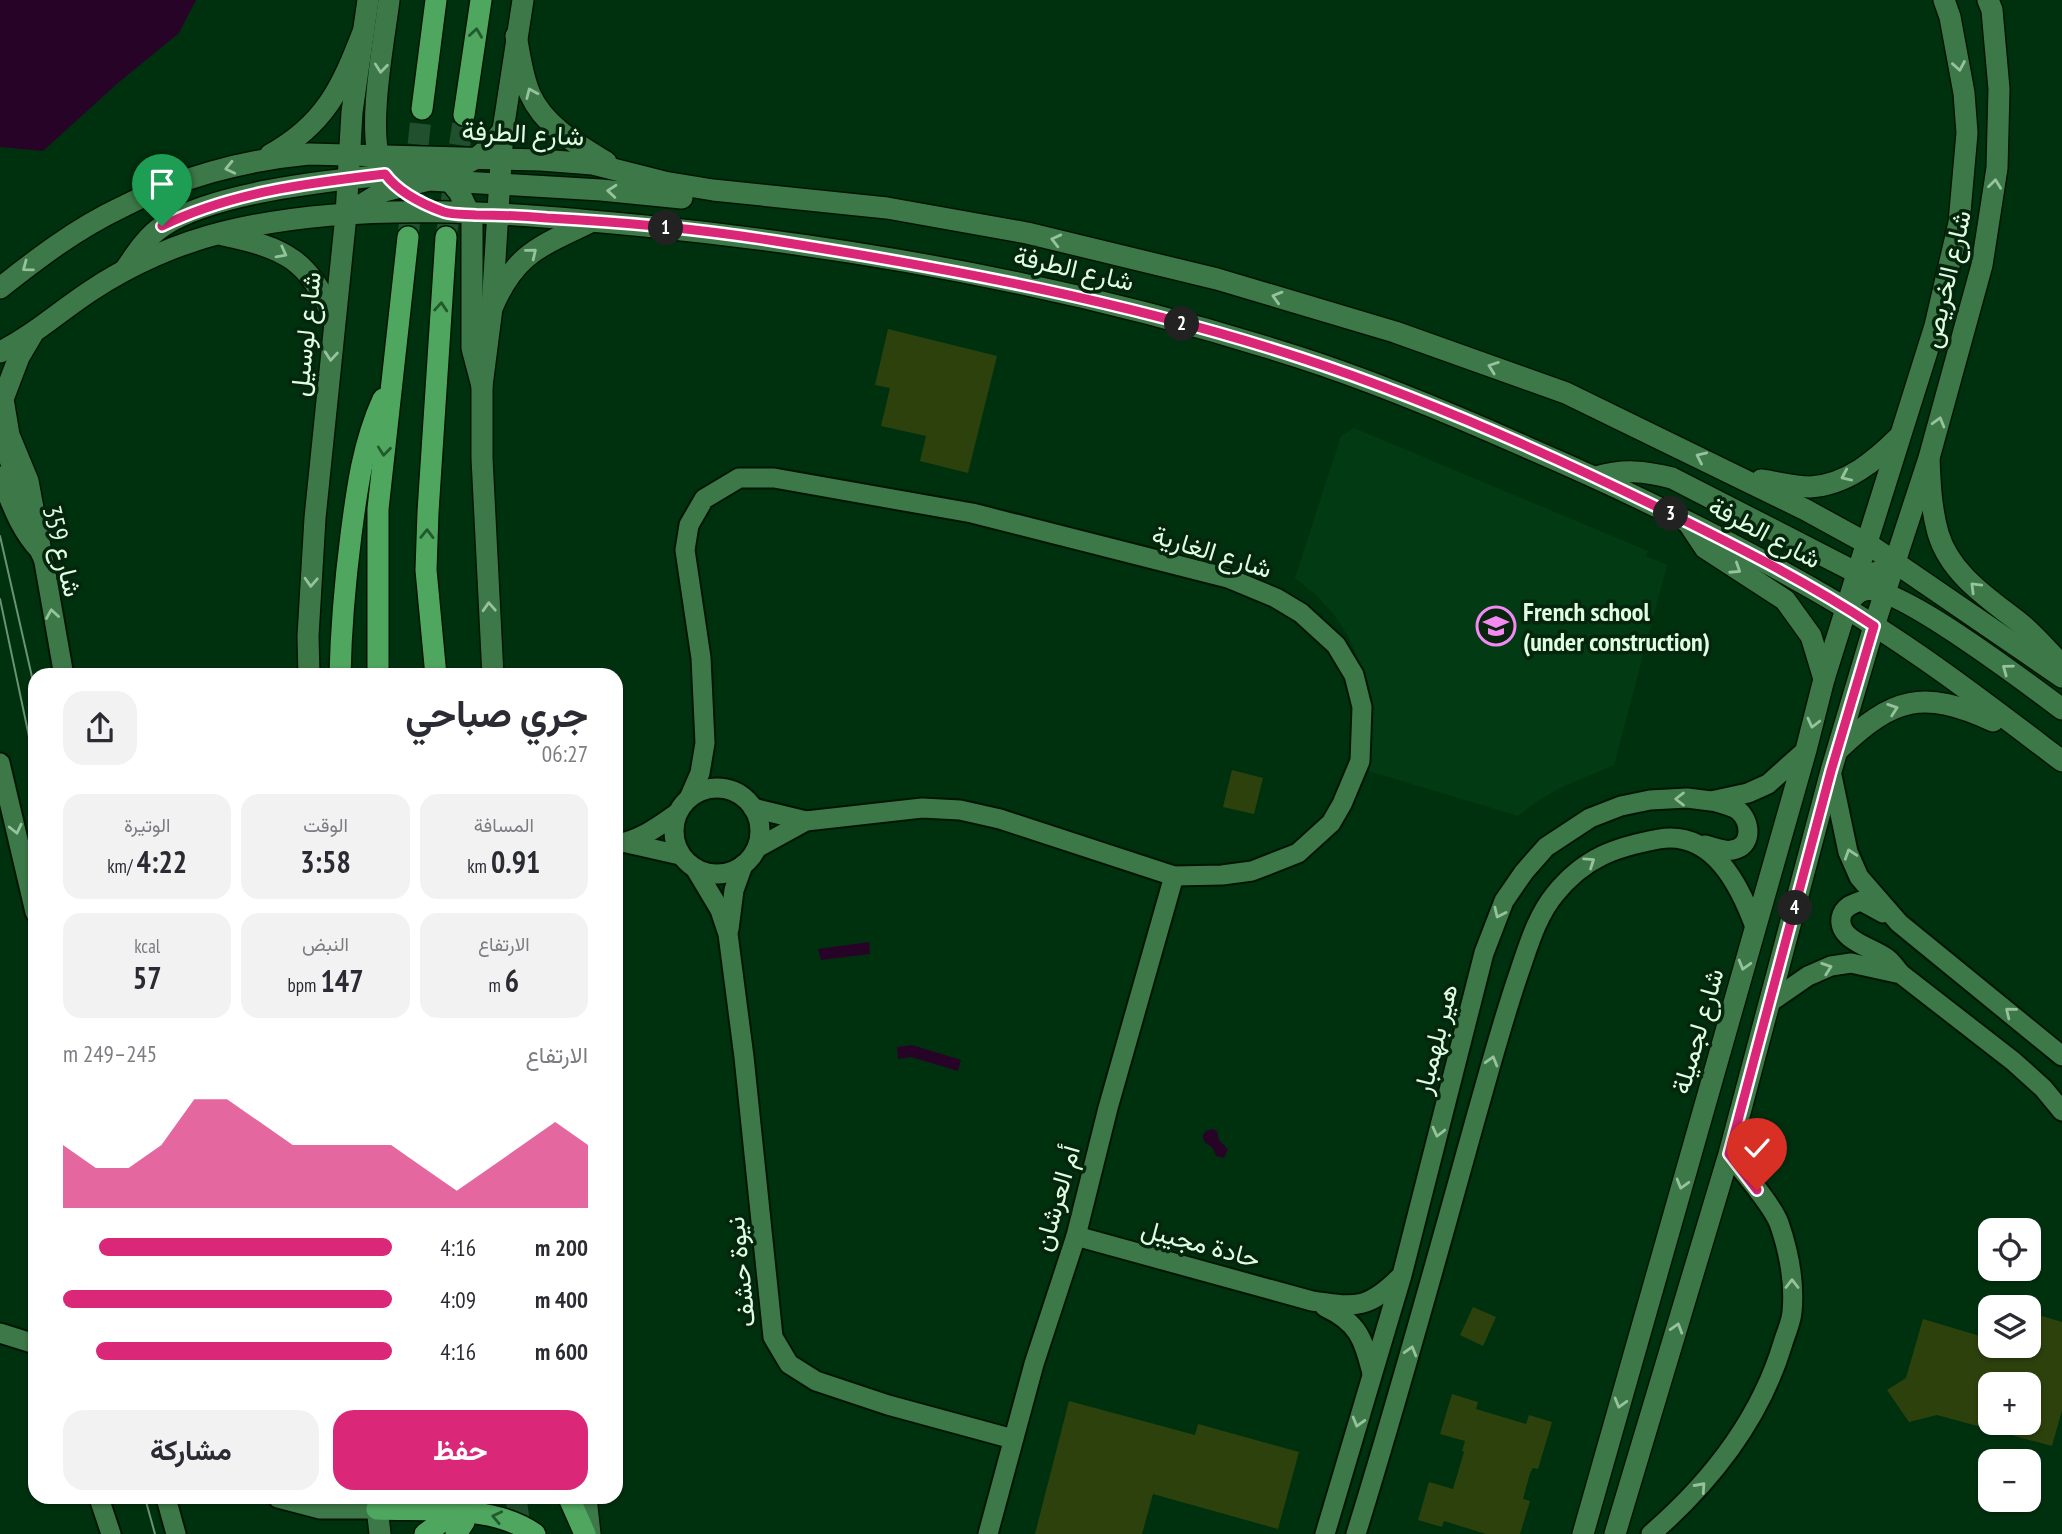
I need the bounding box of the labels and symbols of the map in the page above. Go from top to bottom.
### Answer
one-way arrow [468,27,483,39]
one-way arrow [1951,60,1966,72]
one-way arrow [374,62,389,74]
one-way arrow [525,88,539,100]
street label: شارع الطرفة [461,113,585,155]
pin [132,154,192,226]
one-way arrow [224,160,236,174]
one-way arrow [1988,178,2003,190]
one-way arrow [607,184,618,199]
street label: شارع الخريص [1914,207,1980,351]
pin: 1 [648,210,684,246]
one-way arrow [1050,234,1062,248]
street label: شارع الطرفة [1010,238,1137,300]
one-way arrow [275,245,287,258]
one-way arrow [523,249,536,261]
one-way arrow [22,259,34,272]
street label: شارع لوسيل [282,270,330,398]
one-way arrow [1271,291,1283,306]
one-way arrow [434,301,449,312]
pin: 2 [1164,306,1200,342]
one-way arrow [323,350,338,361]
one-way arrow [1487,361,1500,375]
one-way arrow [1931,417,1945,429]
one-way arrow [377,446,392,457]
one-way arrow [1696,452,1709,466]
one-way arrow [1840,468,1853,482]
street label: شارع الطرفة [1702,489,1827,577]
pin: 3 [1654,496,1688,532]
street label: شارع 359 [34,502,90,601]
street label: شارع الغارية [1148,517,1276,587]
one-way arrow [420,528,435,539]
one-way arrow [1729,560,1742,573]
one-way arrow [304,577,319,588]
one-way arrow [1970,582,1983,595]
place label: French school (under construction) [1523,595,1710,658]
one-way arrow [482,602,497,613]
school or university icon: French school (under construction) [1475,605,1517,647]
one-way arrow [45,608,60,620]
one-way arrow [2002,665,2015,677]
one-way arrow [1886,703,1898,717]
one-way arrow [1807,716,1821,728]
one-way arrow [1674,791,1685,807]
one-way arrow [7,823,22,835]
one-way arrow [1844,849,1858,861]
one-way arrow [1582,858,1595,870]
pin: 4 [1778,890,1812,926]
one-way arrow [1493,906,1507,918]
one-way arrow [1738,959,1753,971]
one-way arrow [1821,962,1833,976]
street label: شارع لجميلة [1663,964,1733,1098]
street label: هير بلهمبار [1405,980,1465,1099]
one-way arrow [2005,1007,2017,1020]
one-way arrow [1483,1056,1498,1068]
pin [1727,1118,1787,1190]
one-way arrow [1432,1126,1446,1138]
street label: أم العرشان [1025,1141,1088,1255]
one-way arrow [1676,1178,1691,1190]
street label: حادة مجيبل [1138,1211,1264,1275]
street label: نيوة حشف [718,1215,762,1329]
one-way arrow [1784,1278,1800,1289]
one-way arrow [1668,1322,1683,1334]
one-way arrow [1403,1346,1417,1358]
one-way arrow [1614,1397,1629,1409]
one-way arrow [1352,1416,1367,1428]
one-way arrow [1692,1482,1705,1495]
one-way arrow [491,1510,503,1525]

